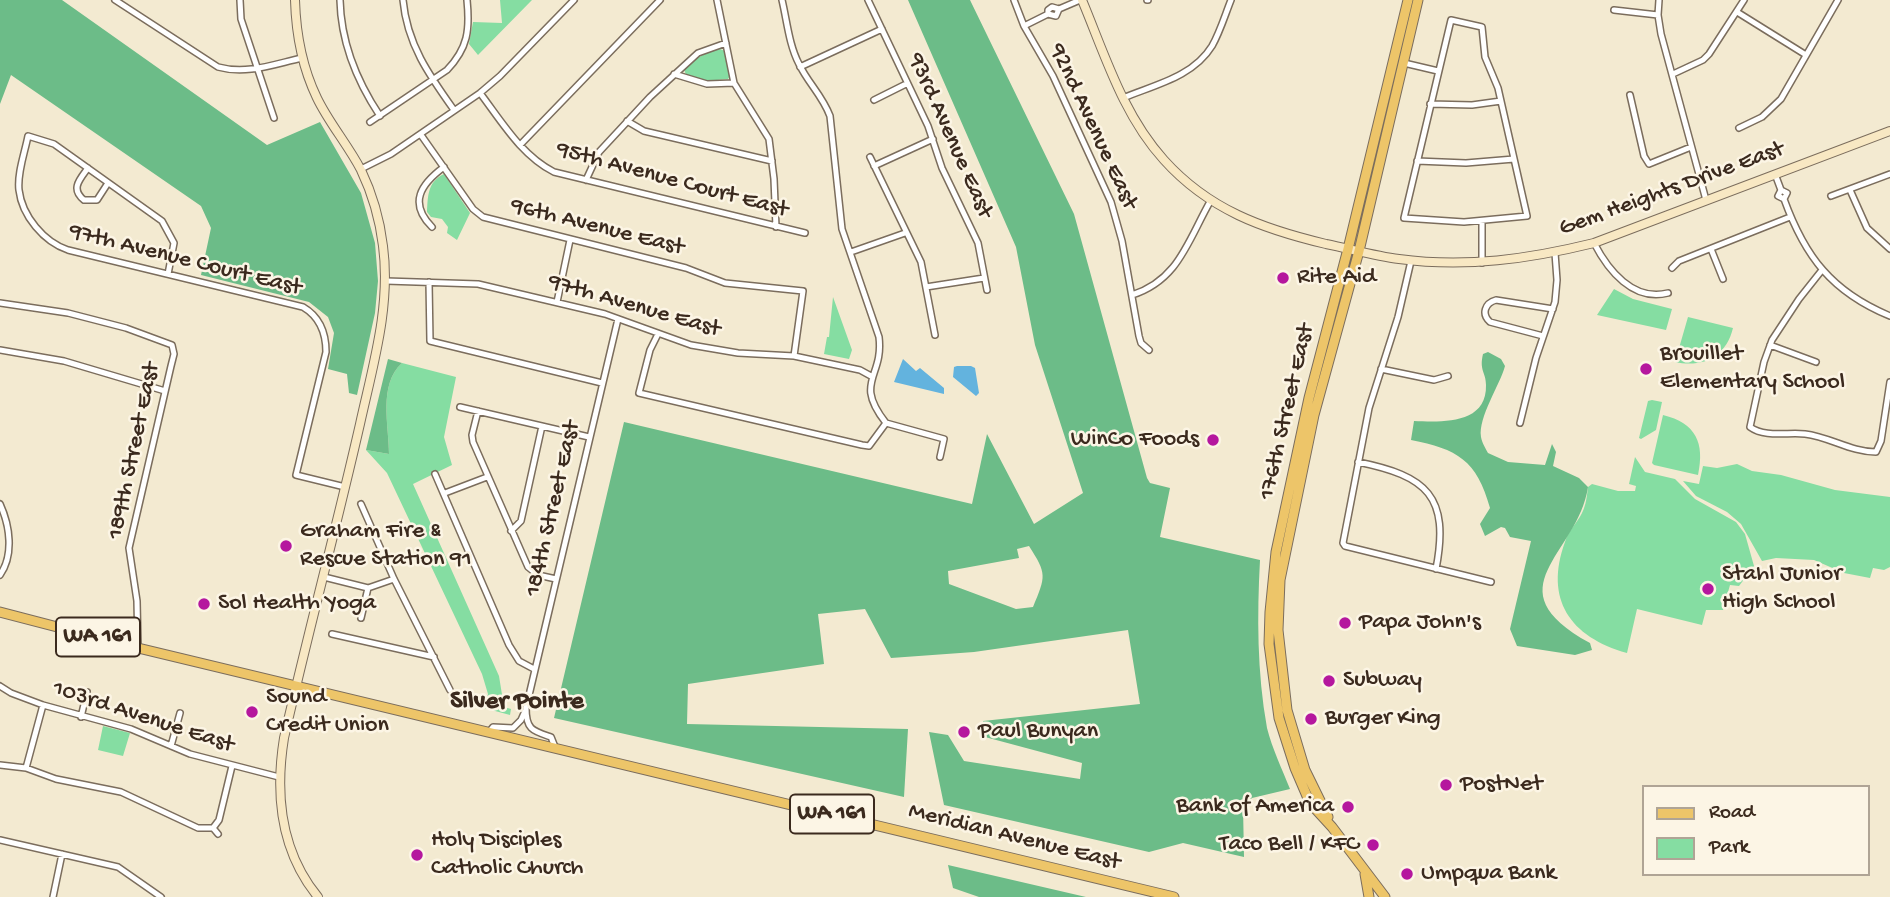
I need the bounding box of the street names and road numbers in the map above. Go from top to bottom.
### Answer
street label: 92nd Avenue East [1041,39,1143,215]
street label: 93rd Avenue East [900,49,998,223]
street label: 95th Avenue Court East [553,136,791,226]
street label: Gem Heights Drive East [1556,136,1788,244]
street label: 96th Avenue East [507,193,687,263]
street label: 97th Avenue Court East [66,218,304,304]
street label: 97th Avenue East [545,269,723,345]
street label: 176th Street East [1254,321,1322,503]
street label: 189th Street East [102,360,168,542]
street label: 184th Street East [520,418,588,600]
road number: WA 161 [56,618,140,656]
street label: 103rd Avenue East [49,675,237,761]
road number: WA 161 [790,794,874,834]
street label: Meridian Avenue East [905,798,1123,878]

